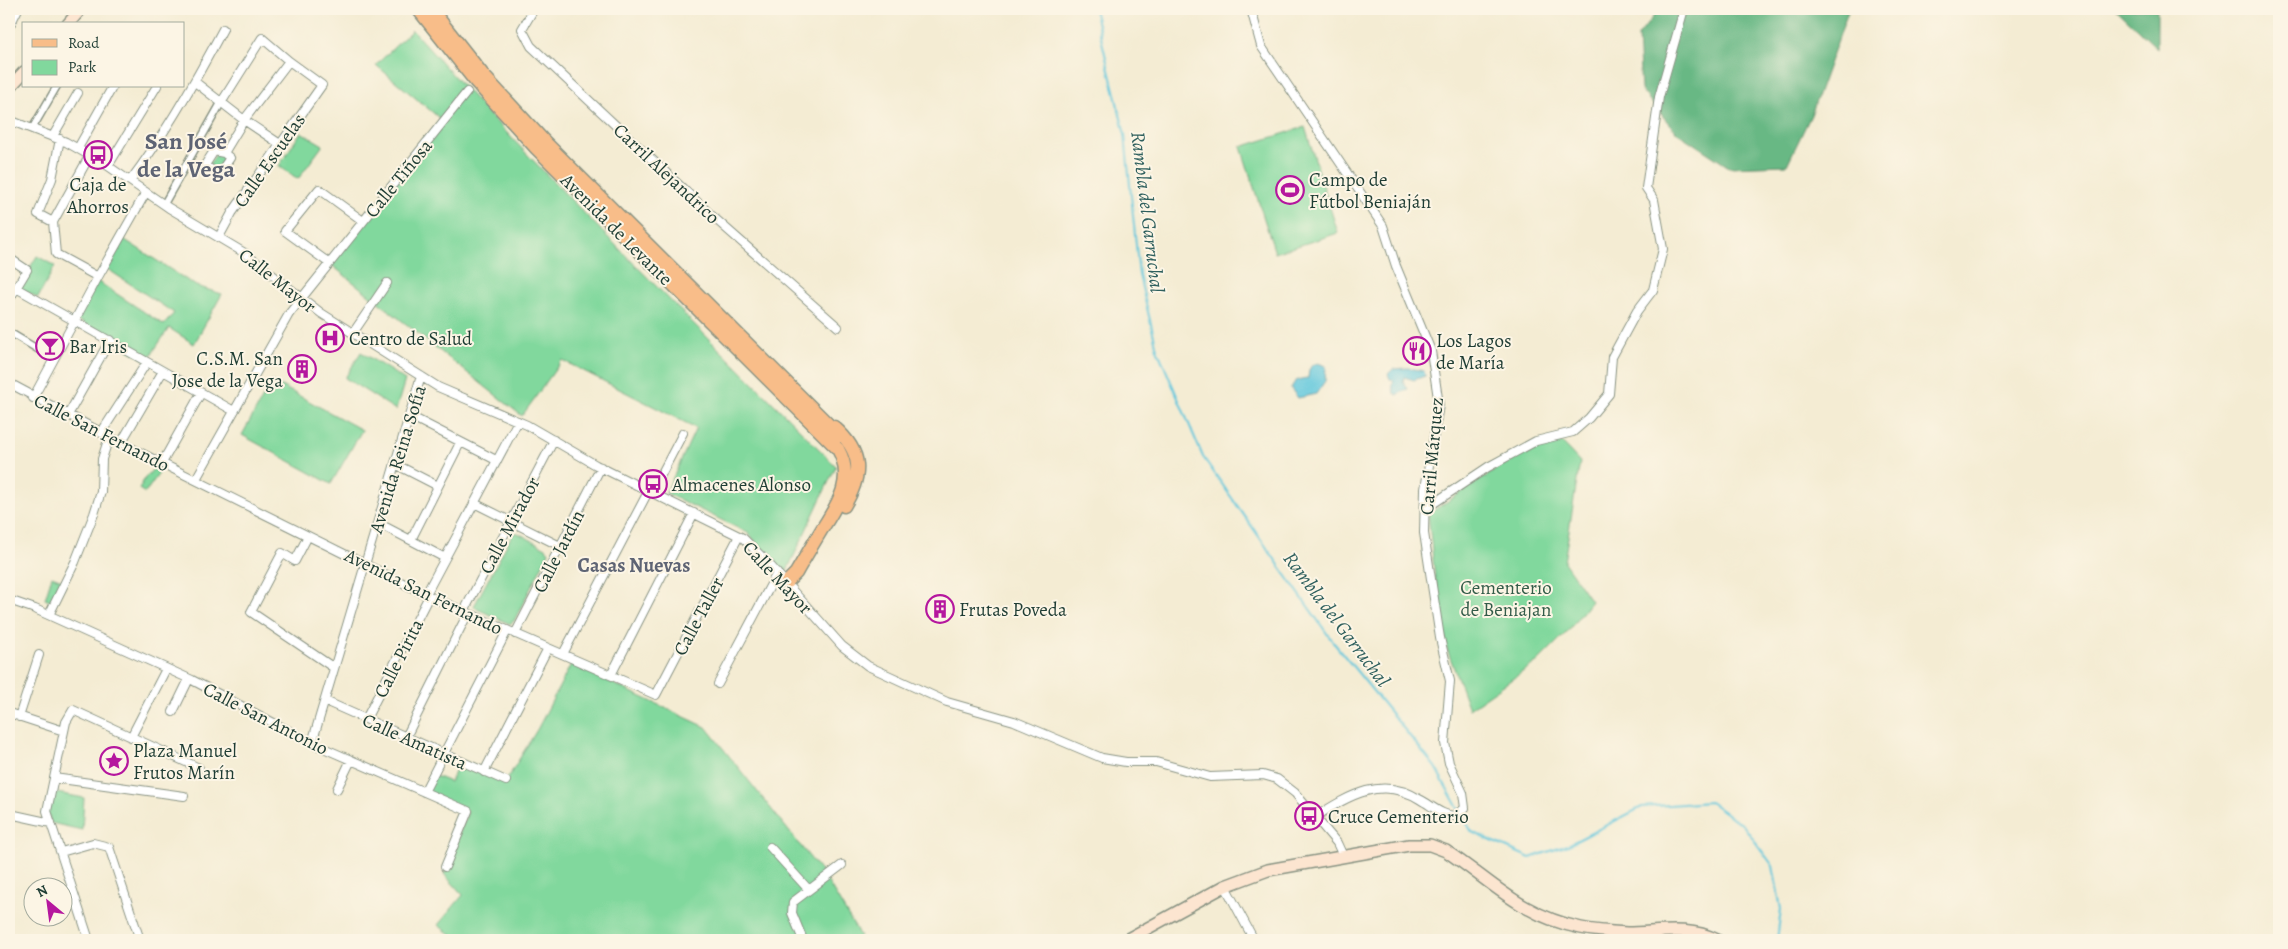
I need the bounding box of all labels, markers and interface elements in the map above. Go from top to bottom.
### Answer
legend [22,22,185,88]
text: Road [68,33,100,53]
text: Park [68,57,97,77]
street label: Calle Escuelas [228,108,312,213]
street label: Carril Alejandrico [607,118,725,230]
district label: San José de la Vega [137,125,235,185]
water label: Rambla del Garruchal [1124,130,1171,294]
street label: Calle Tiñosa [359,134,439,223]
bus stop icon: Caja de Ahorros [83,140,113,170]
street label: Avenida de Levante [554,167,678,292]
place label: Campo de Fútbol Beniaján [1309,167,1431,215]
place label: Caja de Ahorros [66,172,129,220]
sports icon: Campo de Fútbol Beniaján [1275,175,1305,205]
street label: Calle Mayor [233,242,321,319]
hospital icon: Centro de Salud [315,323,345,353]
place label: Centro de Salud [349,326,473,352]
place label: Los Lagos de María [1436,328,1512,376]
bar icon: Bar Iris [35,331,65,361]
place label: Bar Iris [69,334,127,360]
restaurant icon: Los Lagos de María [1402,336,1432,366]
place label: C.S.M. San Jose de la Vega [172,346,283,394]
building icon: C.S.M. San Jose de la Vega [287,354,317,384]
street label: Avenida Reina Sofía [363,382,433,537]
street label: Calle San Fernando [29,387,174,478]
street label: Carril Márquez [1414,396,1450,516]
bus stop icon: Almacenes Alonso [638,469,668,499]
street label: Calle Mirador [473,472,546,579]
place label: Almacenes Alonso [671,472,811,498]
street label: Calle Jardín [527,506,591,597]
street label: Calle Mayor [737,535,818,620]
street label: Avenida San Fernando [339,542,507,641]
water label: Rambla del Garruchal [1277,546,1396,692]
district label: Casas Nuevas [578,552,690,579]
street label: Calle Taller [667,573,730,660]
park label: Cementerio de Beniajan [1460,575,1552,623]
building icon: Frutas Poveda [925,594,955,624]
place label: Frutas Poveda [959,597,1067,623]
street label: Calle Pirita [368,614,430,703]
street label: Calle San Antonio [199,676,333,762]
street label: Calle Amatista [358,707,471,777]
place label: Plaza Manuel Frutos Marín [133,738,237,786]
place icon: Plaza Manuel Frutos Marín [99,746,129,776]
bus stop icon: Cruce Cementerio [1294,801,1324,831]
place label: Cruce Cementerio [1328,804,1469,830]
north arrow [22,876,72,926]
text: N [33,880,51,902]

